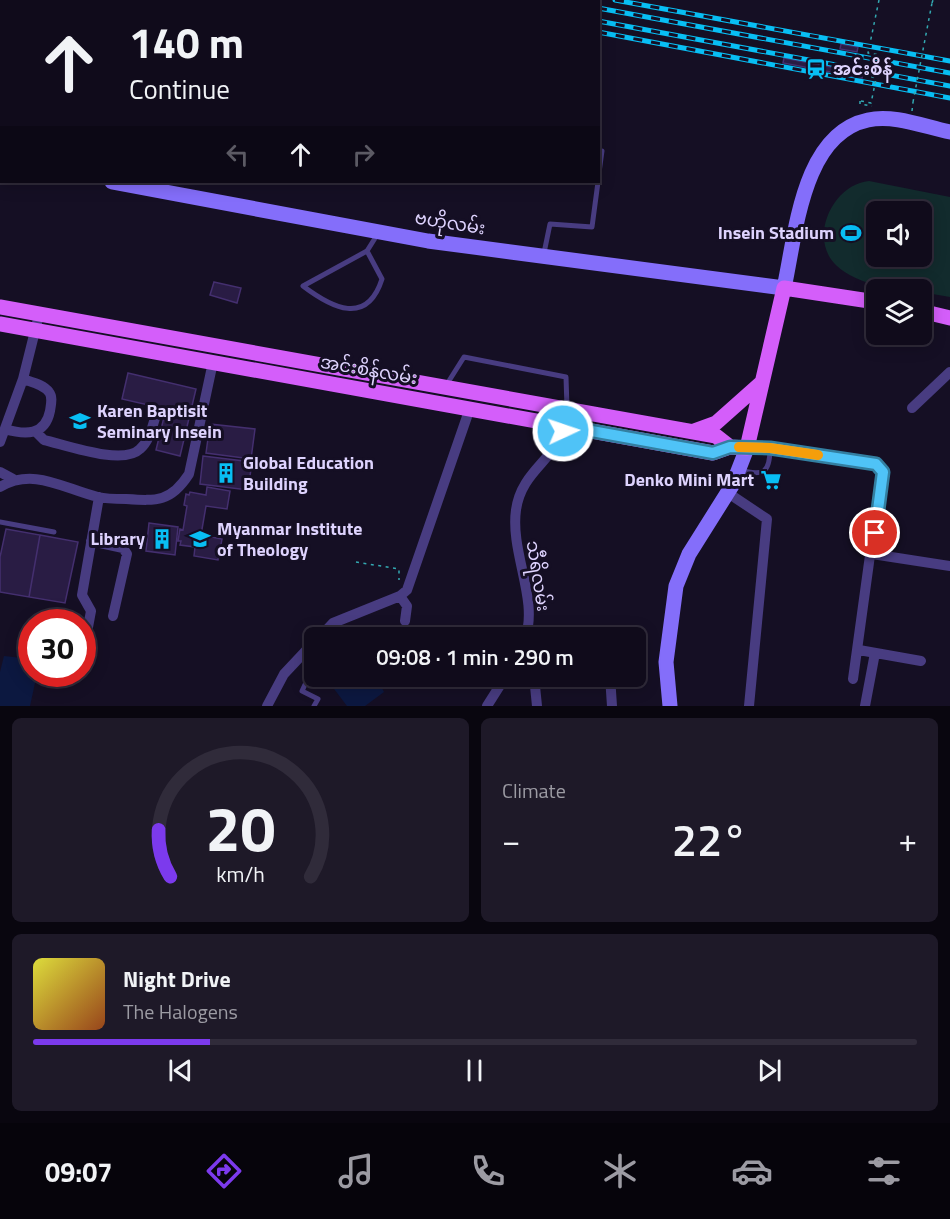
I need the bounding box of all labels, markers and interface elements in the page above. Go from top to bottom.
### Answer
text: 140 m [129,10,244,74]
icon: ahead [30,24,108,102]
place label: အင်းစိန် [833,55,893,83]
station icon: အင်းစိန် [804,57,828,81]
text: Continue [129,68,230,109]
icon: left [221,138,254,171]
icon: ahead [284,138,317,171]
icon: right [347,138,380,171]
map controls [866,201,932,345]
button: sound [866,201,932,267]
street label: ဗဟိုလမ်း [413,204,487,243]
place label: Insein Stadium [718,219,834,246]
sports icon: Insein Stadium [839,221,863,245]
button: layers [866,279,932,345]
street label: အင်းစိန်လမ်း [318,348,420,393]
place label: Karen Baptisit Seminary Insein [97,397,222,445]
position arrow [531,399,595,463]
school or university icon: Karen Baptisit Seminary Insein [68,409,92,433]
place label: Global Education Building [243,449,374,497]
building icon: Global Education Building [214,461,238,485]
place label: Denko Mini Mart [624,466,754,493]
supermarket icon: Denko Mini Mart [759,468,783,492]
pin [849,507,900,558]
place label: Myanmar Institute of Theology [217,515,362,563]
icon: arrive [858,516,891,549]
place label: Library [90,525,145,552]
building icon: Library [150,527,174,551]
school or university icon: Myanmar Institute of Theology [188,527,212,551]
street label: သီရိလမ်း [518,539,557,614]
speed limit sign: 30 [18,609,96,687]
text: 09:08 · 1 min · 290 m [376,640,574,674]
text: Climate [502,775,566,806]
text: 20 [206,780,275,875]
text: 22° [672,805,747,873]
text: − [502,815,520,865]
text: + [899,815,917,865]
text: km/h [216,858,265,890]
text: Night Drive [123,962,231,996]
text: The Halogens [123,996,238,1027]
icon: previous [164,1054,197,1087]
icon: pause [458,1054,491,1087]
icon: next [753,1054,786,1087]
icon: directions [203,1150,245,1192]
icon: music [335,1150,377,1192]
icon: phone [467,1150,509,1192]
icon: climate [599,1150,641,1192]
icon: car [731,1150,773,1192]
icon: filters [863,1150,905,1192]
text: 09:07 [45,1151,112,1192]

